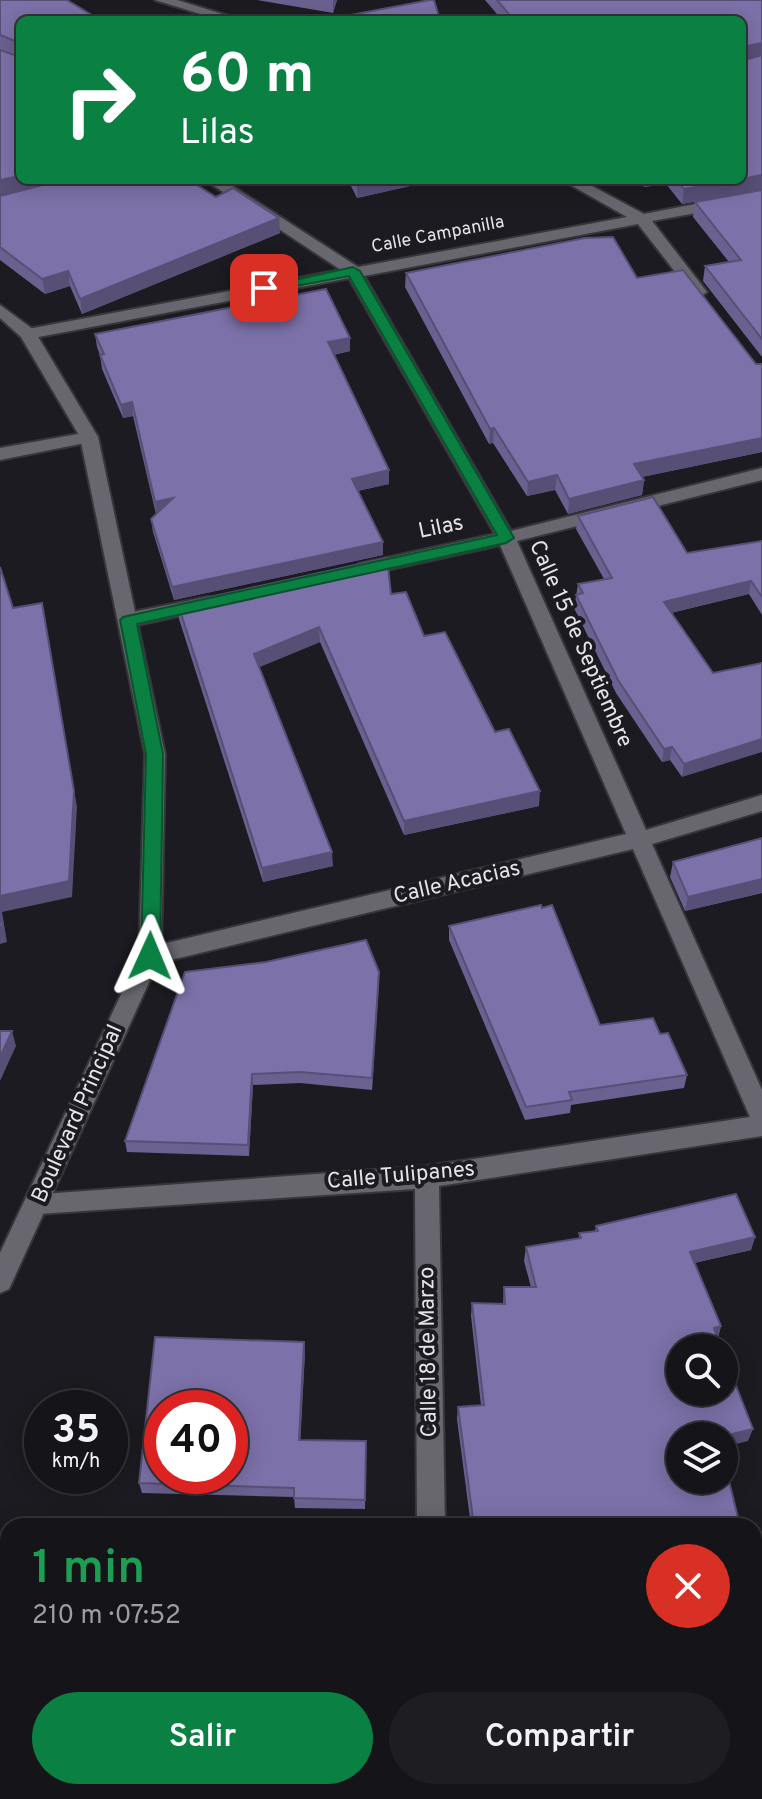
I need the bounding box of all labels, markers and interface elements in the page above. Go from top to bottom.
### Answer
text: 60 m [180,42,314,112]
icon: right [48,48,152,152]
text: Lilas [180,111,255,157]
street label: Calle Campanilla [370,211,506,259]
pin [230,254,298,322]
icon: arrive [242,266,286,310]
street label: Lilas [416,510,466,546]
street label: Calle 15 de Septiembre [522,536,638,752]
street label: Calle Acacias [391,855,523,911]
position arrow [108,914,192,998]
street label: Boulevard Principal [27,1021,129,1207]
street label: Calle Tulipanes [326,1156,476,1196]
street label: Calle 18 de Marzo [414,1266,444,1438]
map controls [666,1334,738,1494]
button: search [666,1334,738,1406]
speed limit sign: 40 [144,1390,248,1494]
text: 35 [52,1407,100,1457]
button: layers [666,1422,738,1494]
text: km/h [52,1449,100,1475]
text: 1 min [32,1540,145,1600]
button: close [646,1544,730,1628]
text: 210 m · 07:52 [32,1600,181,1633]
button: Salir [32,1692,373,1784]
button: Compartir [389,1692,730,1784]

